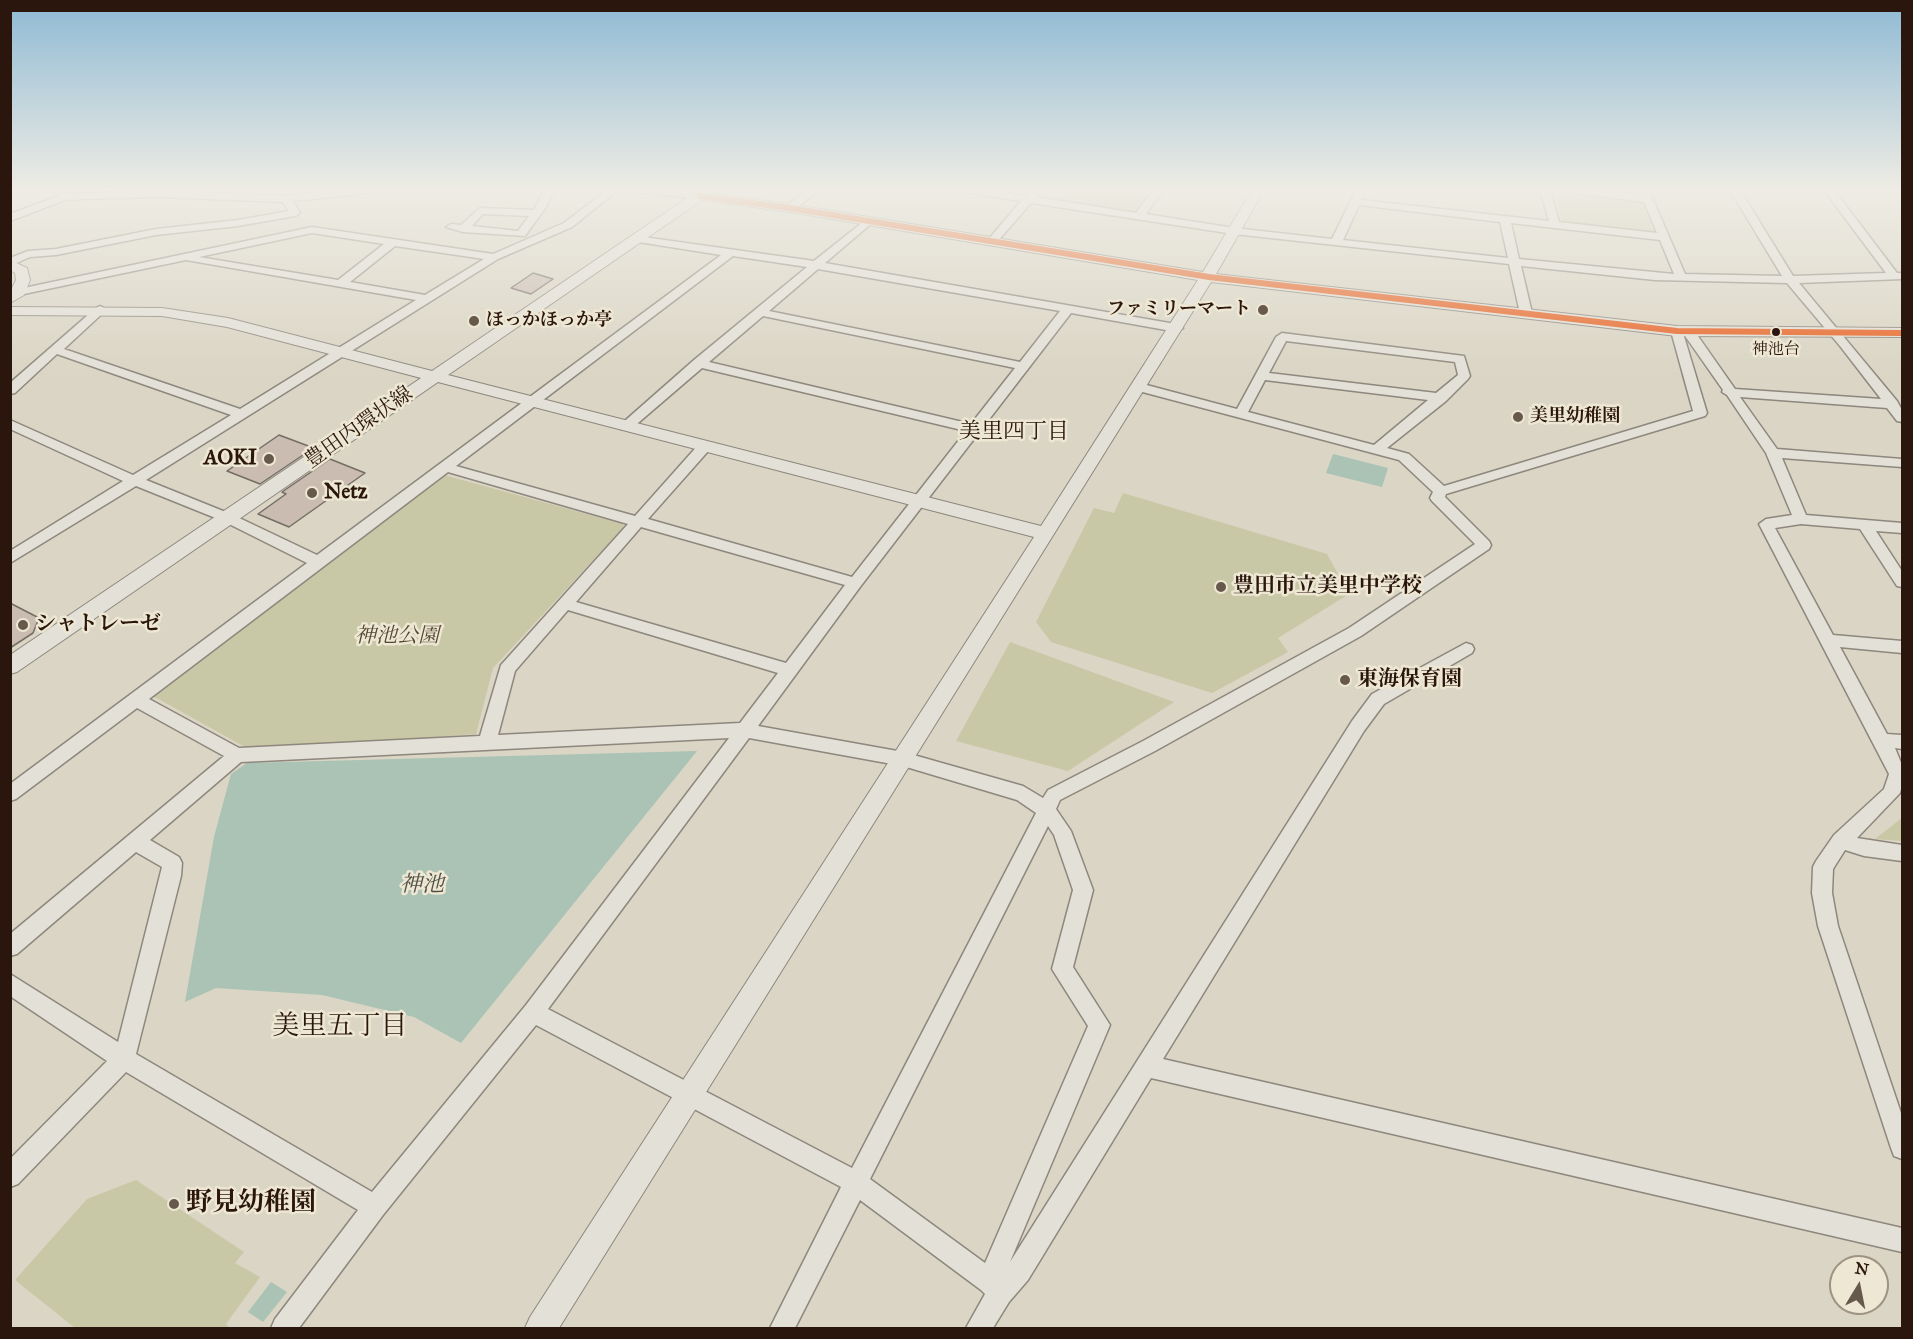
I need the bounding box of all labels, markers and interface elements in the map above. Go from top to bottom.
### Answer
place label: ファミリーマート [1107,299,1251,321]
marker: ファミリーマート [1256,303,1270,317]
place label: ほっかほっか亭 [486,310,612,332]
marker: ほっかほっか亭 [467,314,481,328]
marker: 神池台 [1770,326,1782,338]
place label: 神池台 [1752,340,1800,360]
street label: 豊田内環状線 [300,382,418,474]
place label: 美里幼稚園 [1530,406,1620,428]
marker: 美里幼稚園 [1511,410,1525,424]
district label: 美里四丁目 [959,420,1069,446]
place label: AOKI [204,446,257,472]
marker: AOKI [262,452,276,466]
place label: Netz [324,480,367,506]
marker: Netz [305,486,319,500]
place label: 豊田市立美里中学校 [1233,574,1422,600]
marker: 豊田市立美里中学校 [1214,580,1228,594]
place label: シャトレーゼ [35,612,161,638]
marker: シャトレーゼ [16,618,30,632]
park label: 神池公園 [355,624,439,650]
place label: 東海保育園 [1357,667,1462,693]
marker: 東海保育園 [1338,673,1352,687]
water label: 神池 [400,873,444,899]
district label: 美里五丁目 [273,1011,407,1043]
place label: 野見幼稚園 [186,1188,316,1220]
marker: 野見幼稚園 [167,1197,181,1211]
north arrow [1829,1255,1889,1315]
text: N [1854,1258,1870,1279]

